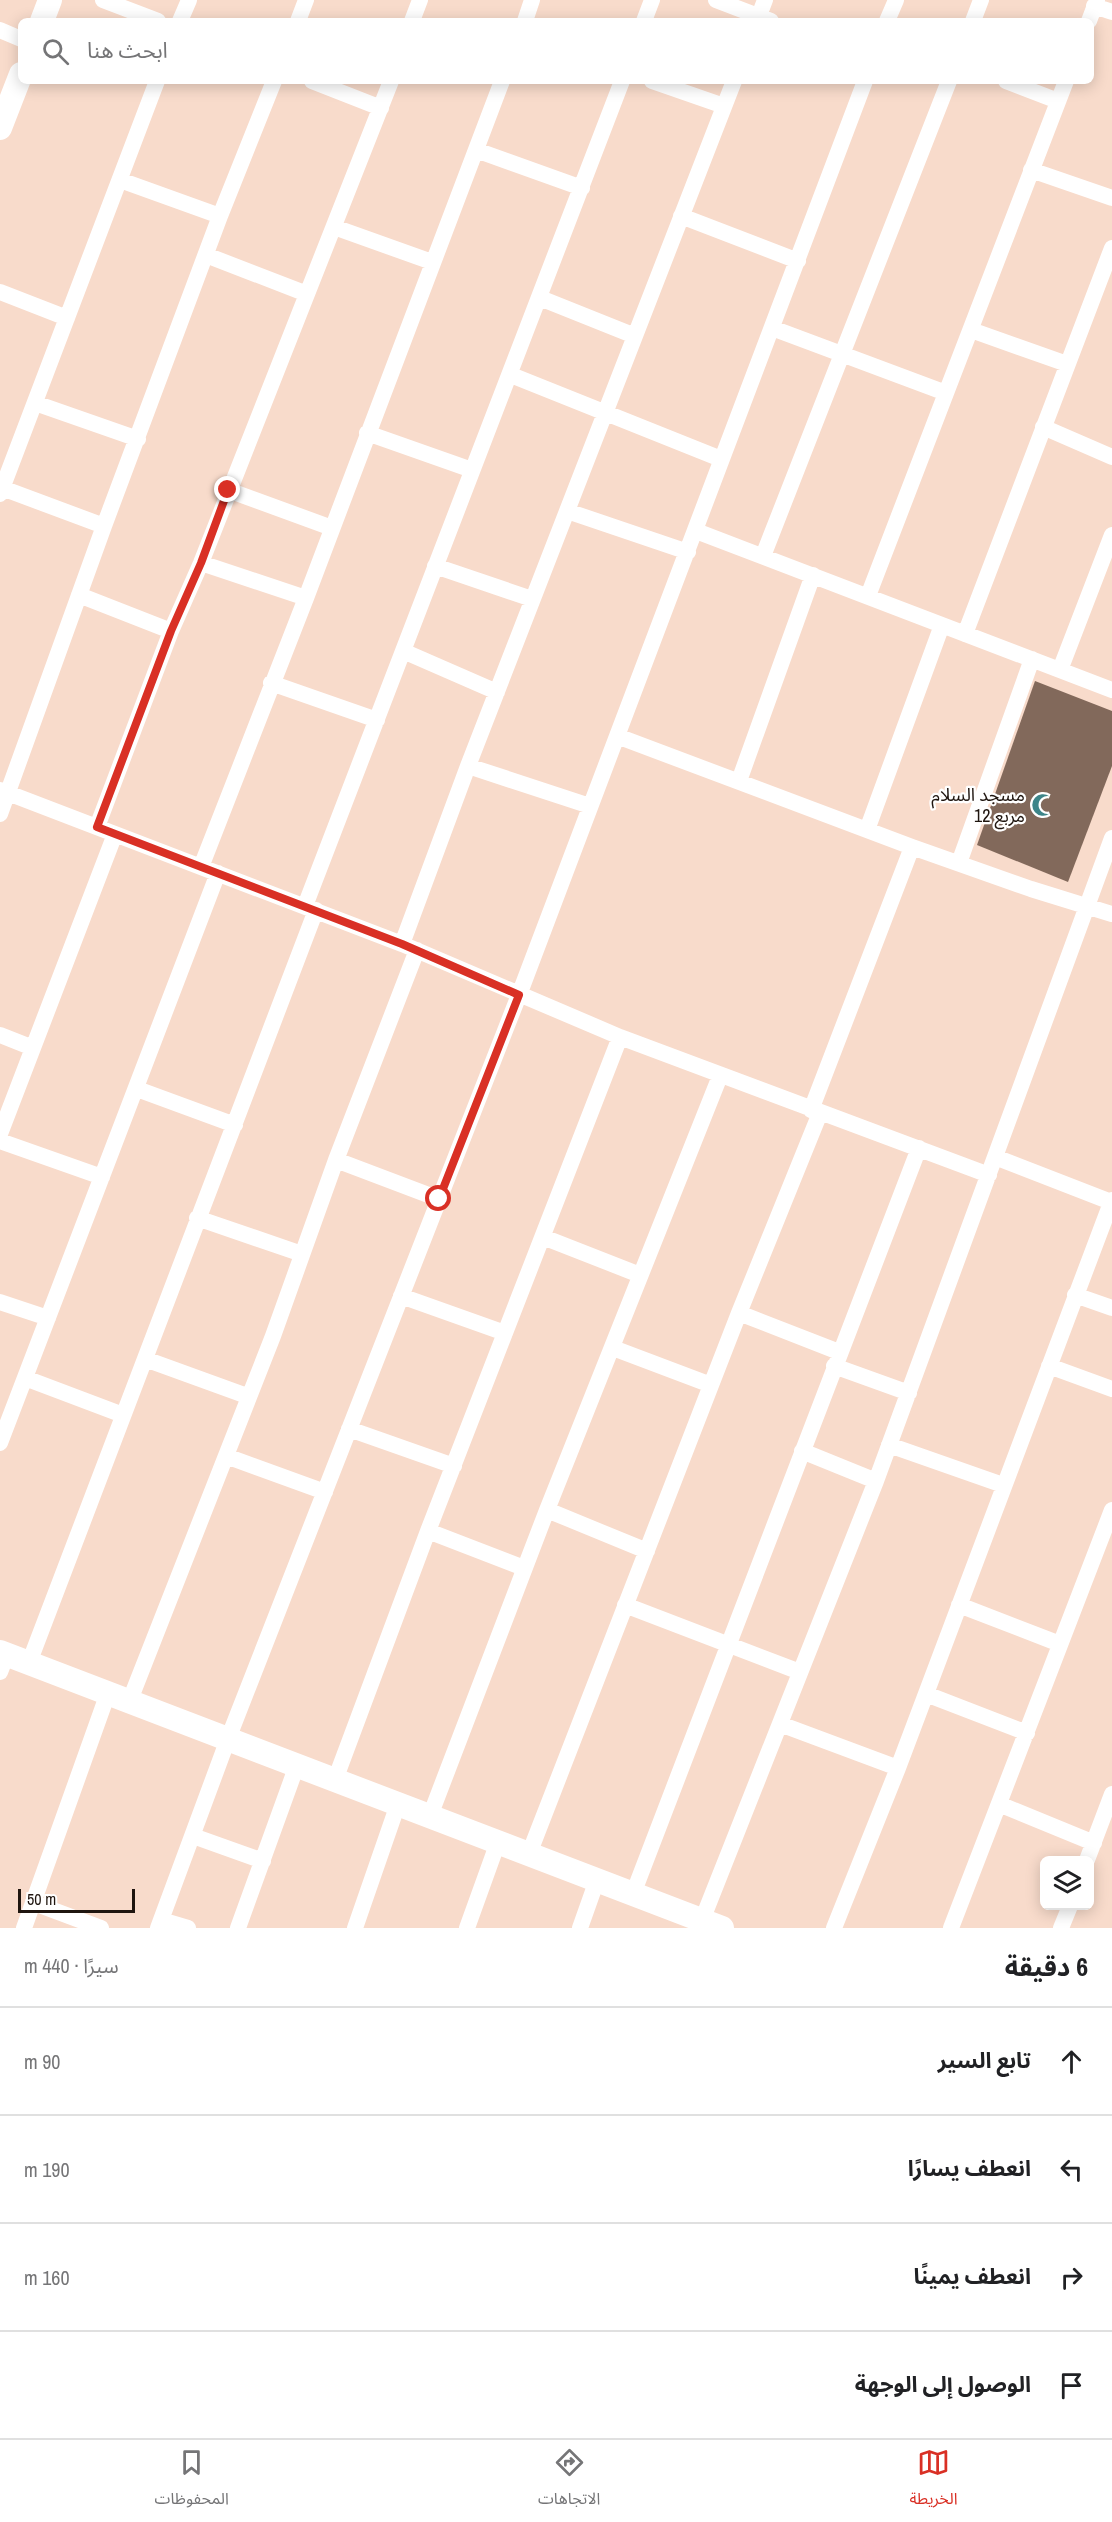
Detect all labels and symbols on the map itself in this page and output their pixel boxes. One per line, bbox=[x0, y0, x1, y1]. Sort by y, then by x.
route end bbox=[214, 476, 240, 502]
place label: مسجد السلام مربع 12 bbox=[931, 782, 1025, 830]
mosque icon: مسجد السلام مربع 12 bbox=[1030, 792, 1056, 818]
route start bbox=[425, 1185, 451, 1211]
scale bar bbox=[18, 1886, 135, 1914]

